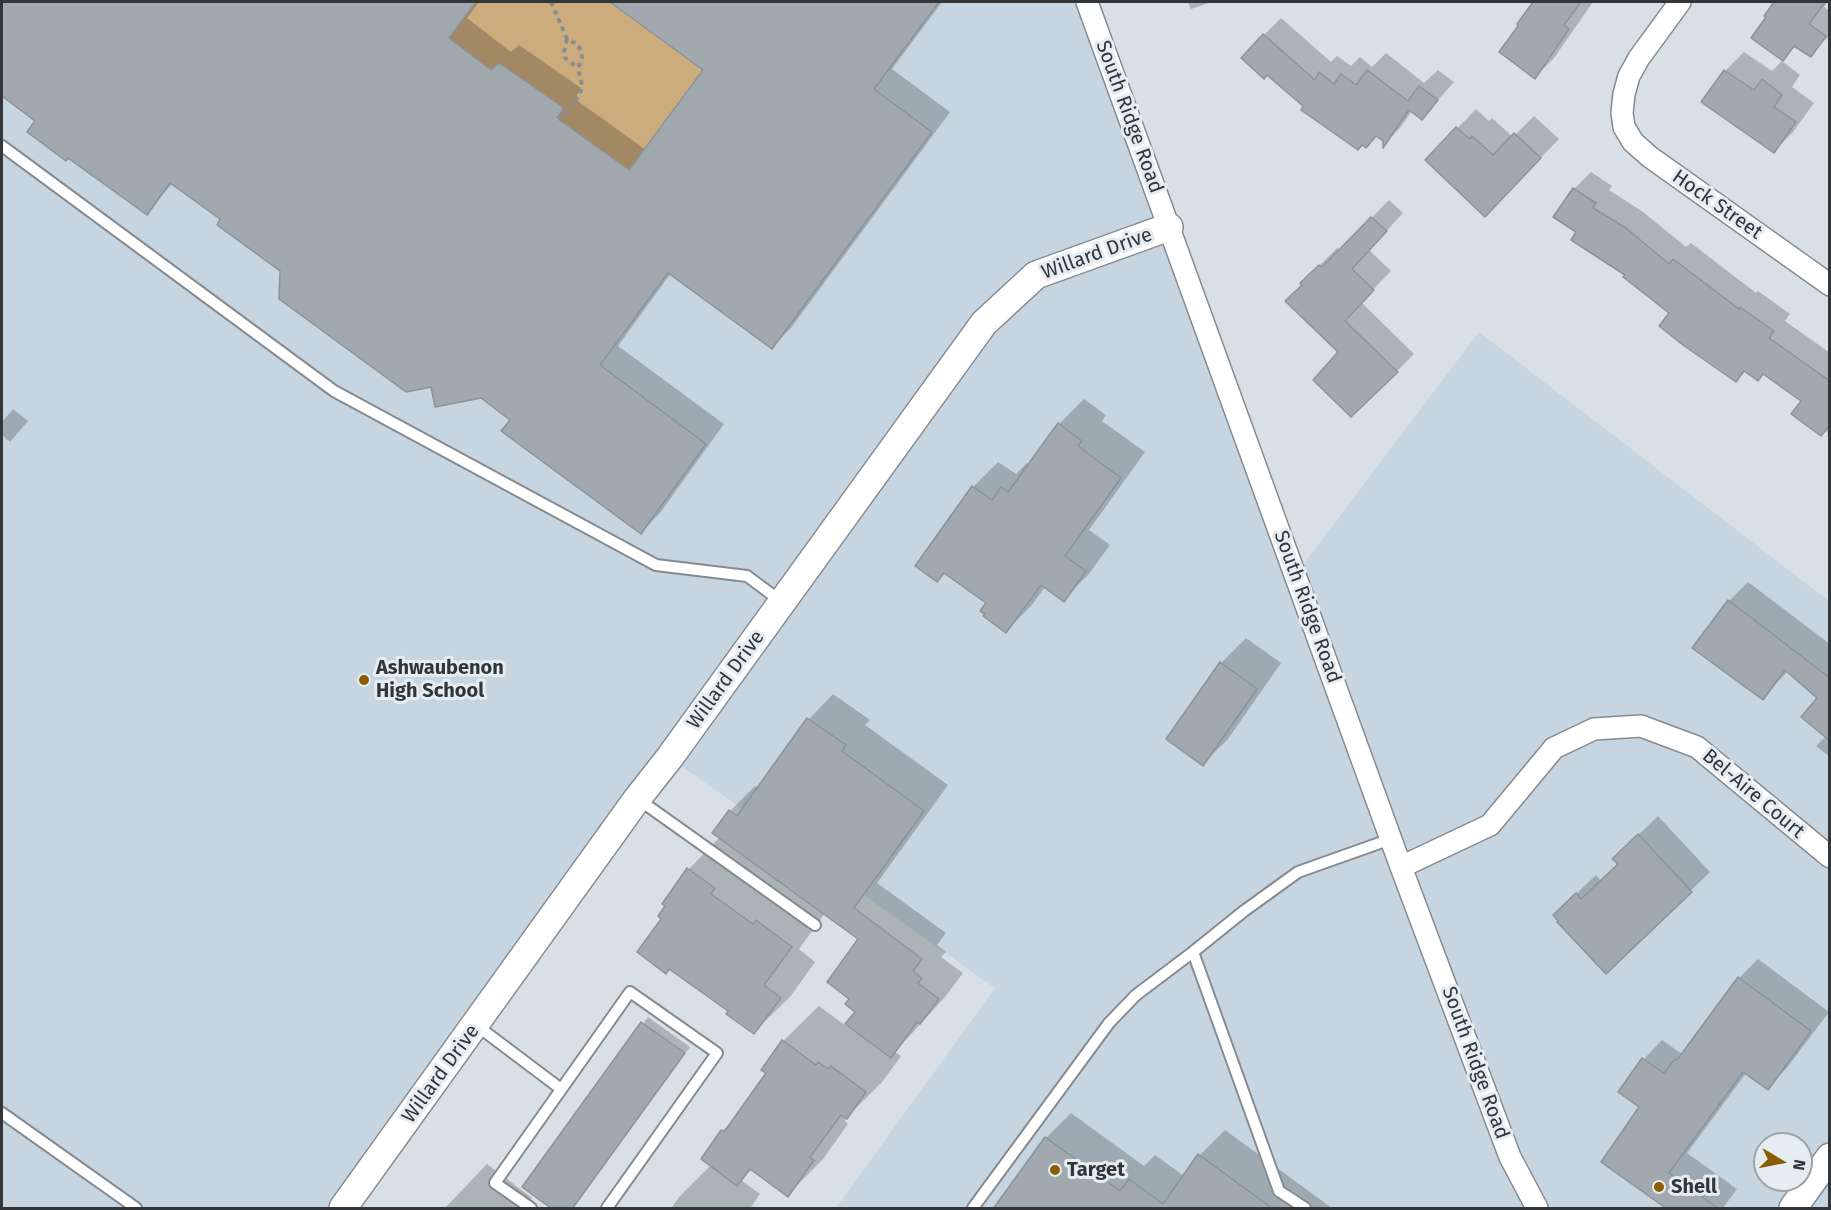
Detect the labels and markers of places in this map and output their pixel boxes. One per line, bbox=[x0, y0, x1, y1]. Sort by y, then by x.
place label: Ashwaubenon High School bbox=[376, 656, 504, 703]
marker: Ashwaubenon High School bbox=[357, 673, 371, 687]
place label: Target bbox=[1067, 1158, 1125, 1182]
marker: Target bbox=[1048, 1163, 1062, 1177]
place label: Shell bbox=[1671, 1175, 1717, 1199]
marker: Shell bbox=[1652, 1180, 1666, 1194]

